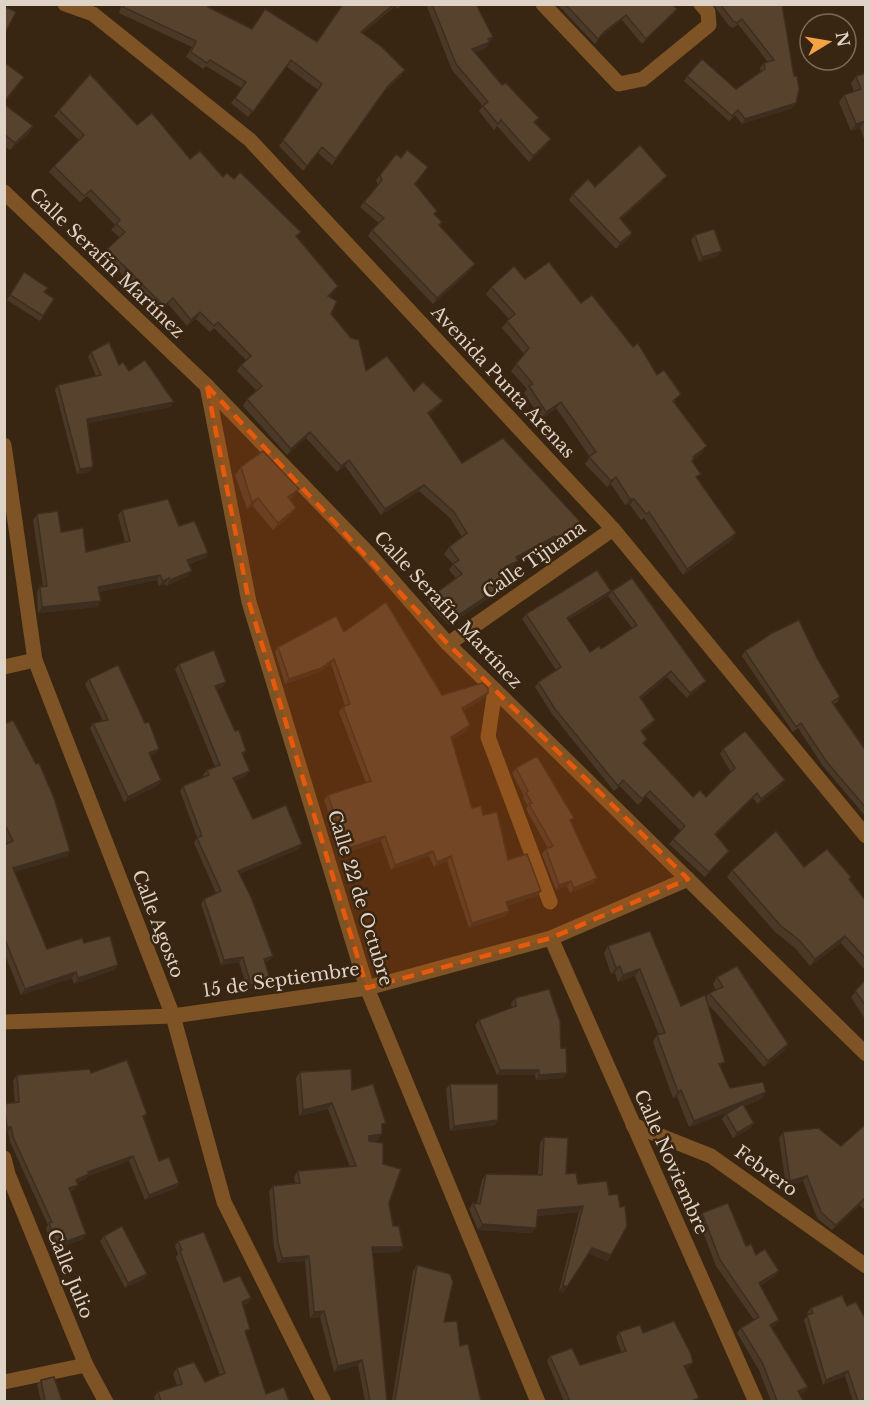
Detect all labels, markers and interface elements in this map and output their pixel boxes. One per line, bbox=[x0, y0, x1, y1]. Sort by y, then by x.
north arrow bbox=[798, 12, 858, 72]
text: N bbox=[831, 30, 854, 48]
street label: Calle Serafín Martínez bbox=[25, 183, 189, 343]
street label: Avenida Punta Arenas bbox=[426, 300, 579, 463]
street label: Calle Tijuana bbox=[478, 516, 590, 604]
street label: Calle Serafín Martínez bbox=[369, 527, 527, 693]
street label: Calle 22 de Octubre bbox=[323, 807, 397, 989]
street label: Calle Agosto bbox=[127, 867, 189, 981]
street label: 15 de Septiembre bbox=[201, 958, 361, 1002]
street label: Calle Noviembre bbox=[629, 1086, 713, 1238]
street label: Febrero bbox=[730, 1141, 802, 1201]
street label: Calle Julio bbox=[42, 1226, 98, 1322]

